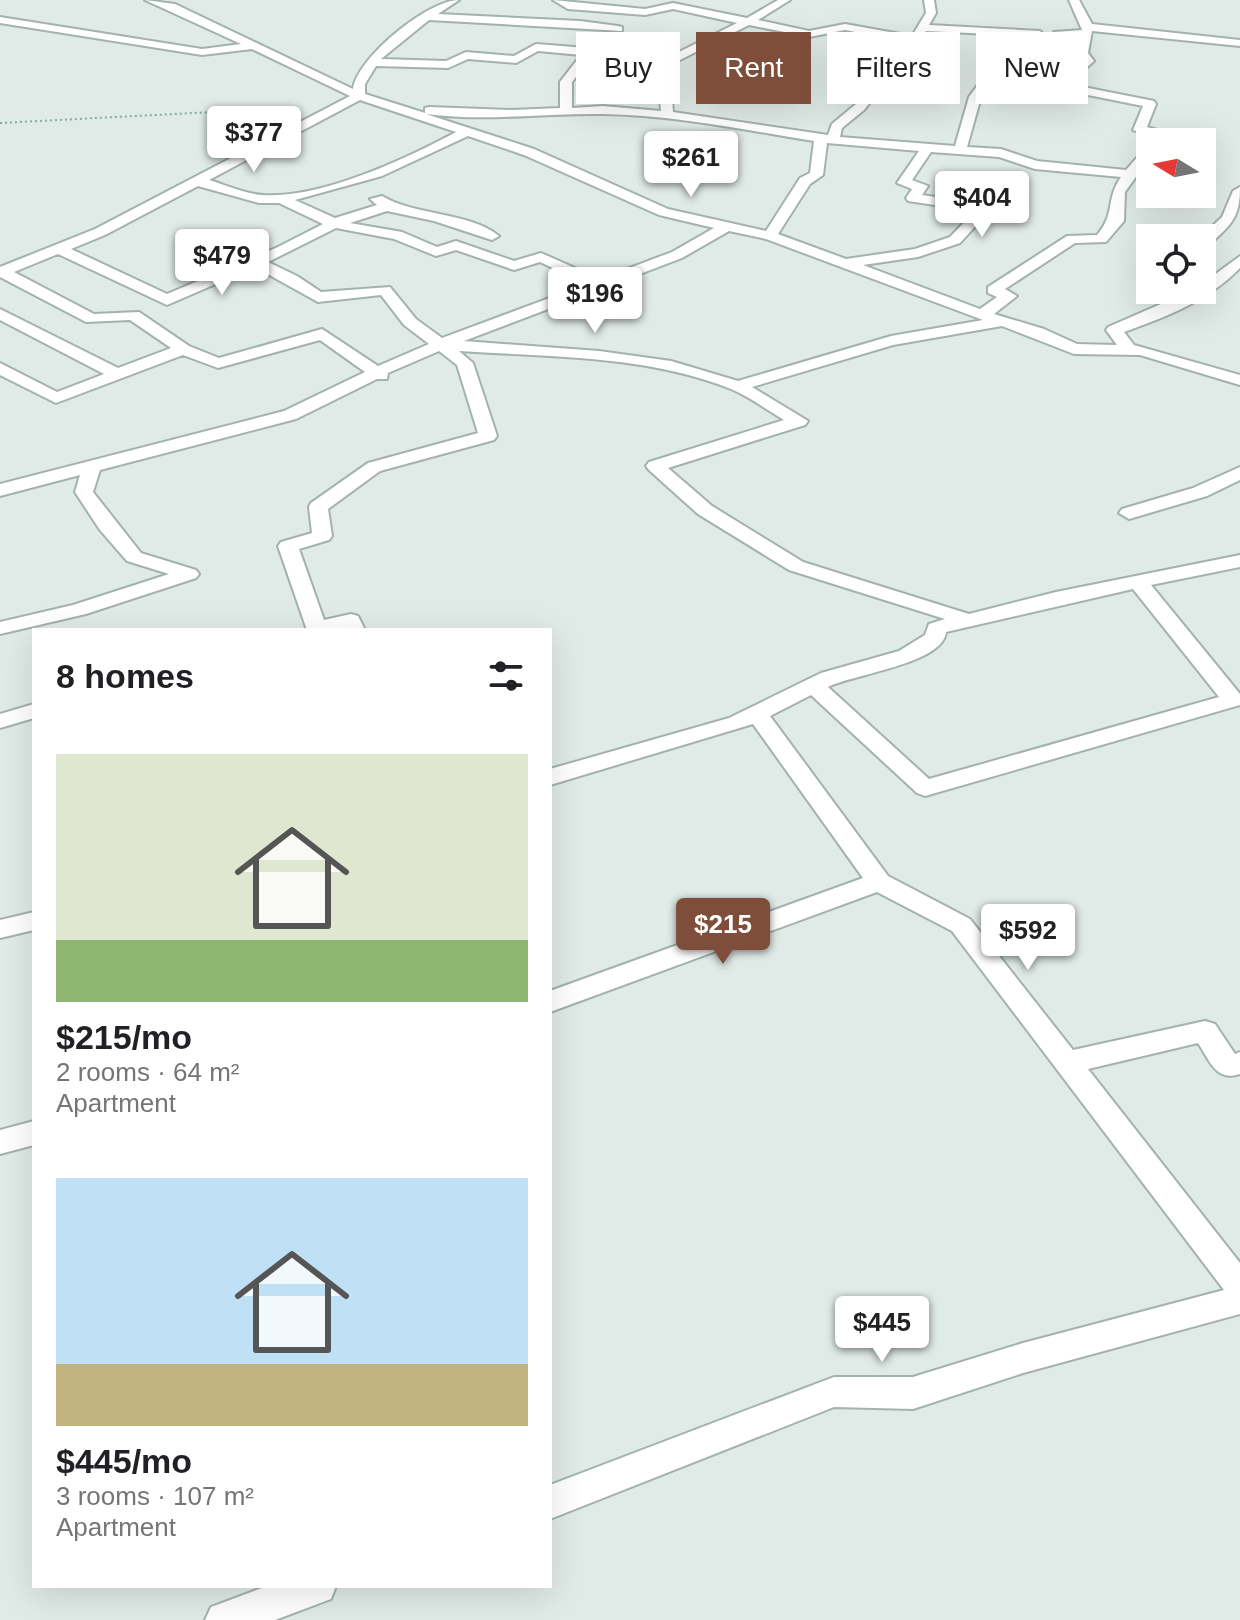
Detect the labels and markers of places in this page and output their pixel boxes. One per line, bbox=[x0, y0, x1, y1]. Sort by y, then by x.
pin: $377 bbox=[207, 106, 301, 174]
pin: $261 bbox=[644, 131, 738, 199]
pin: $404 bbox=[935, 171, 1029, 239]
pin: $479 bbox=[175, 229, 269, 297]
pin: $196 bbox=[548, 267, 642, 335]
pin: $215 bbox=[676, 898, 770, 966]
pin: $592 bbox=[981, 904, 1075, 972]
pin: $445 bbox=[835, 1296, 929, 1364]

